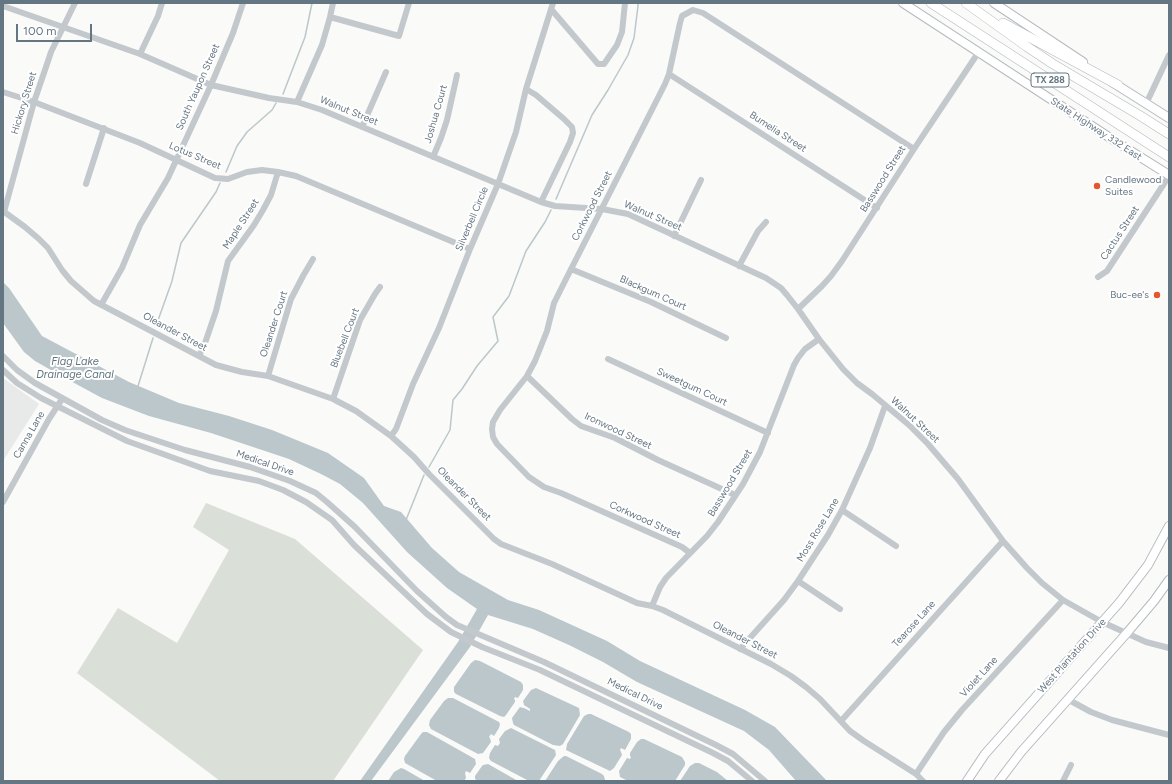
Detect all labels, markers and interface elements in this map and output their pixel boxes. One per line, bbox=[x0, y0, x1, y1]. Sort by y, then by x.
scale bar bbox=[18, 16, 94, 42]
text: 100 m bbox=[23, 24, 57, 38]
street label: South Yaupon Street bbox=[174, 42, 222, 132]
street label: Hickory Street bbox=[9, 70, 39, 136]
road number: TX 288 bbox=[1031, 73, 1069, 87]
street label: Joshua Court bbox=[422, 83, 450, 145]
street label: Walnut Street bbox=[318, 94, 380, 128]
street label: State Highway 332 East bbox=[1048, 95, 1144, 163]
street label: Bumelia Street bbox=[747, 109, 809, 155]
street label: Lotus Street bbox=[167, 140, 223, 172]
street label: Basswood Street bbox=[858, 144, 908, 214]
street label: Corkwood Street bbox=[569, 169, 615, 243]
place label: Candlewood Suites bbox=[1105, 174, 1161, 198]
marker: Candlewood Suites bbox=[1092, 181, 1102, 191]
street label: Silverbell Circle bbox=[453, 185, 491, 253]
street label: Maple Street bbox=[220, 197, 262, 251]
street label: Walnut Street bbox=[622, 198, 684, 234]
street label: Cactus Street bbox=[1098, 204, 1142, 262]
street label: Blackgum Court bbox=[618, 273, 688, 313]
street label: Oleander Court bbox=[258, 289, 290, 359]
place label: Buc-ee's bbox=[1110, 289, 1149, 301]
marker: Buc-ee's bbox=[1152, 290, 1162, 300]
street label: Bluebell Court bbox=[328, 306, 362, 370]
street label: Oleander Street bbox=[141, 310, 209, 354]
water label: Flag Lake Drainage Canal bbox=[36, 355, 114, 381]
street label: Sweetgum Court bbox=[655, 365, 729, 409]
street label: Walnut Street bbox=[888, 395, 942, 445]
street label: Canna Lane bbox=[11, 409, 47, 461]
street label: Ironwood Street bbox=[582, 410, 654, 452]
street label: Medical Drive bbox=[234, 447, 296, 479]
street label: Basswood Street bbox=[705, 447, 755, 519]
street label: Oleander Street bbox=[435, 465, 493, 523]
street label: Moss Rose Lane bbox=[794, 496, 842, 564]
street label: Corkwood Street bbox=[607, 499, 683, 541]
street label: Tearose Lane bbox=[890, 598, 938, 650]
street label: West Plantation Drive bbox=[1035, 616, 1109, 696]
street label: Oleander Street bbox=[711, 618, 779, 662]
street label: Violet Lane bbox=[958, 654, 1000, 700]
street label: Medical Drive bbox=[605, 675, 665, 713]

